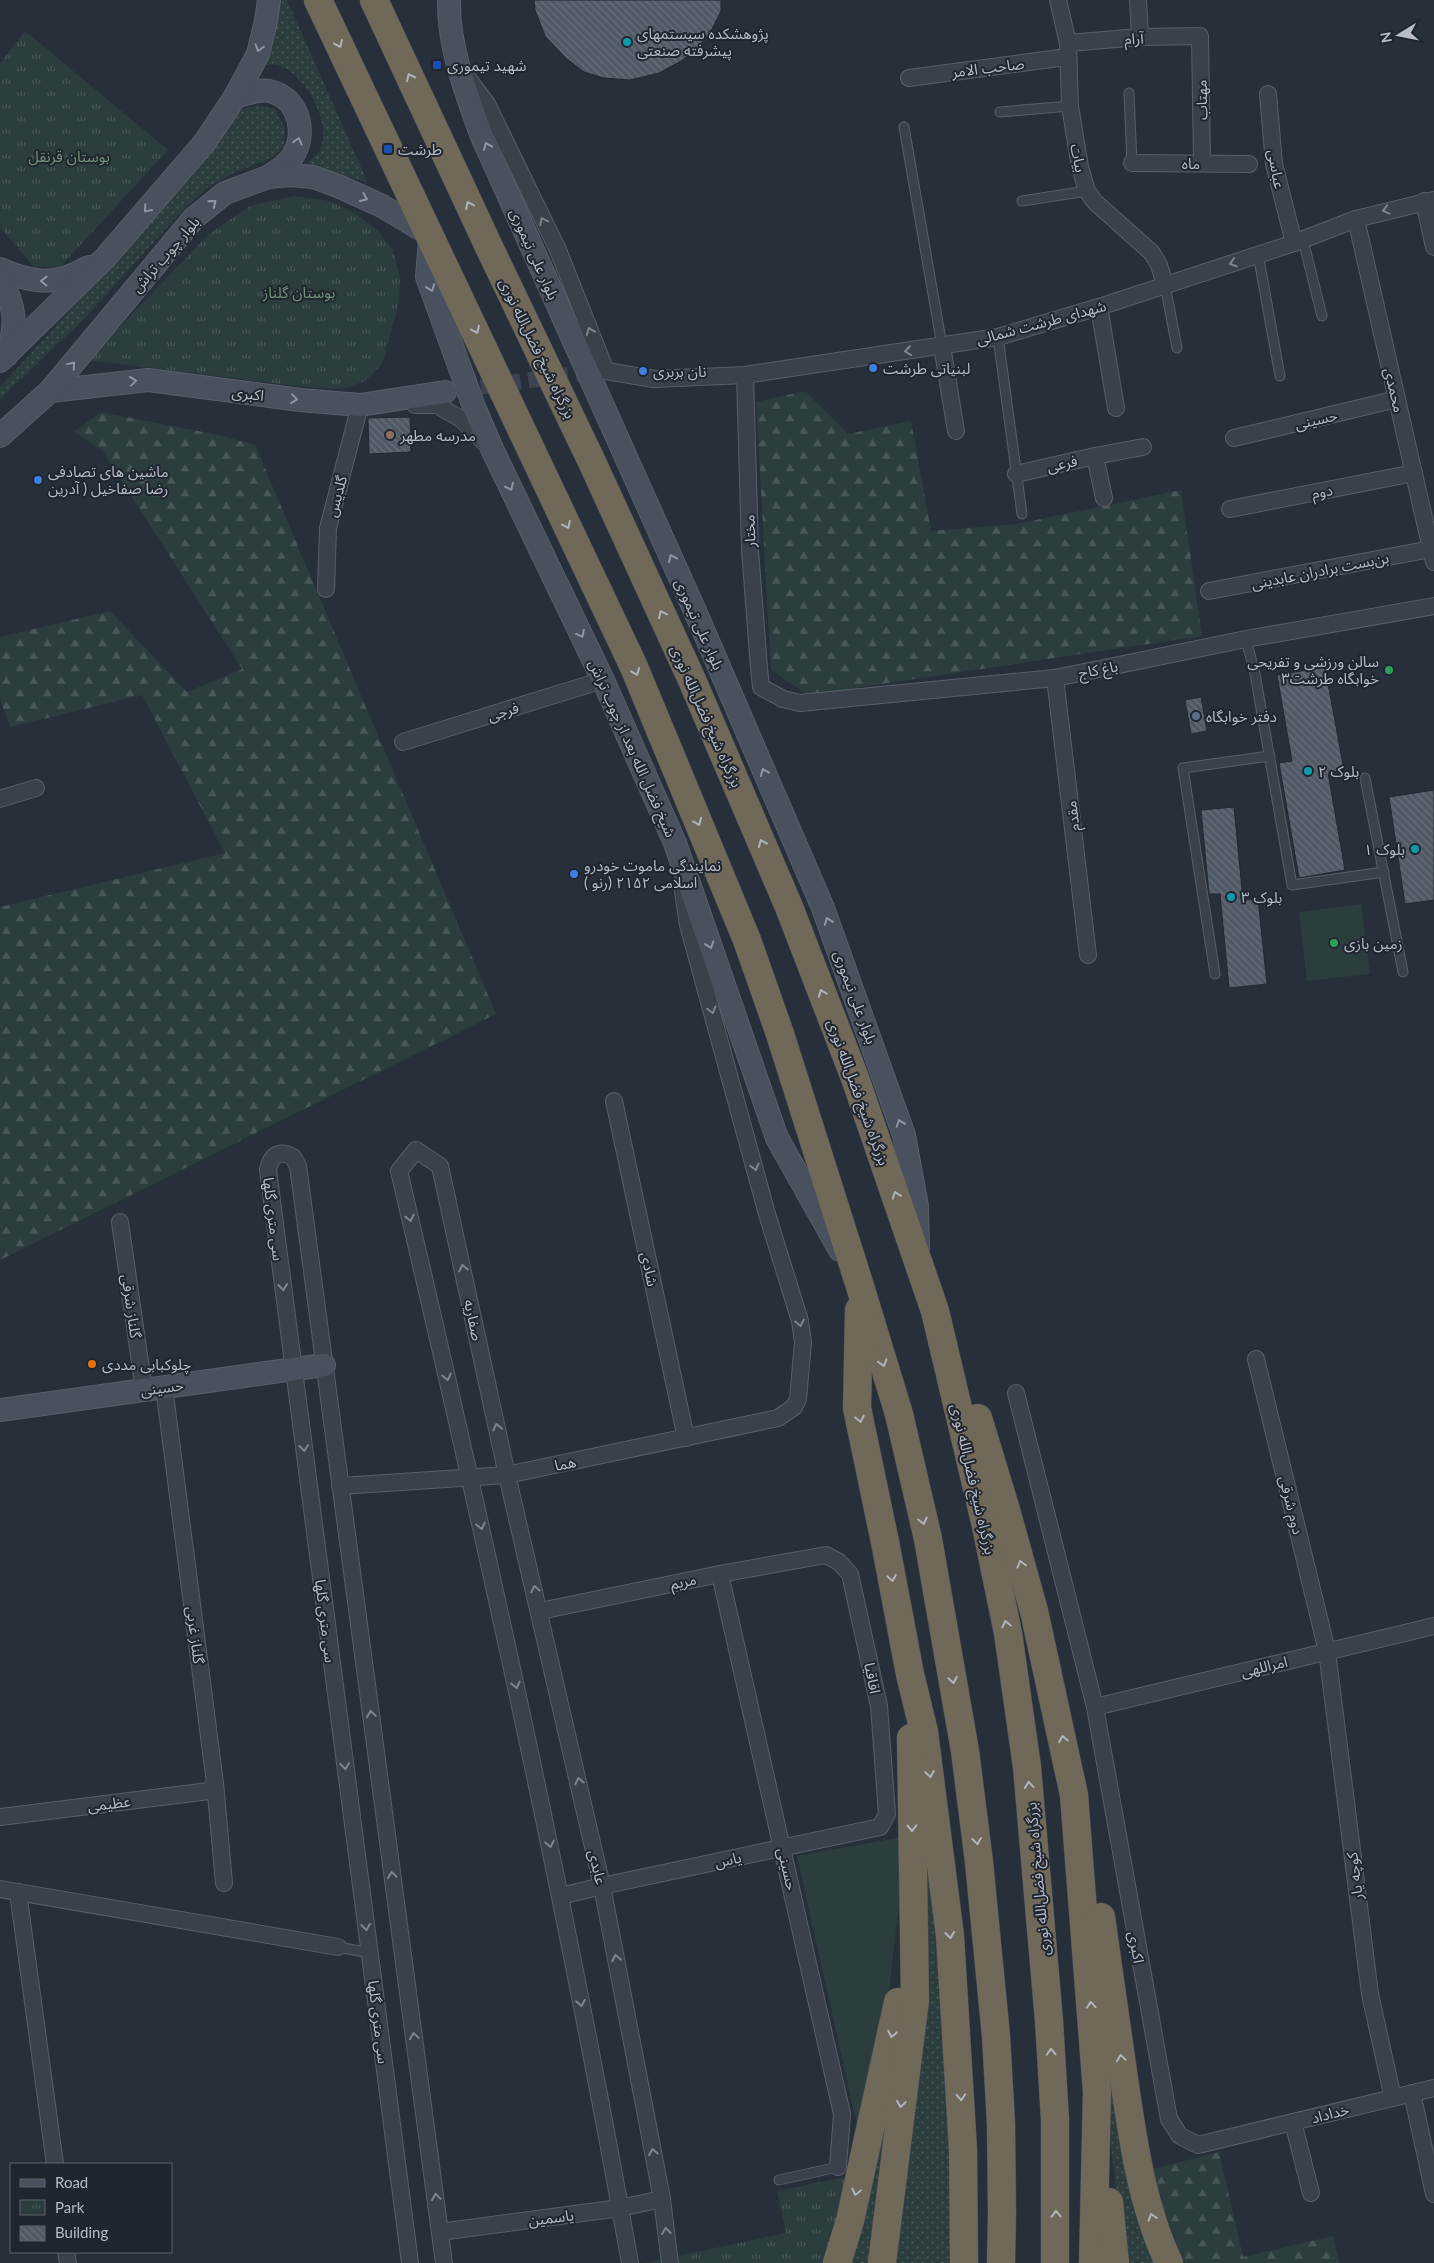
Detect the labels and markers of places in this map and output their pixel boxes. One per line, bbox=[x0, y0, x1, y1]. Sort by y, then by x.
place label: پژوهشکده سیستمهای پیشرفته صنعتی bbox=[637, 24, 769, 61]
marker: پژوهشکده سیستمهای پیشرفته صنعتی bbox=[621, 36, 633, 48]
place label: شهید تیموری bbox=[447, 56, 527, 75]
marker: شهید تیموری bbox=[431, 59, 443, 71]
place label: طرشت bbox=[398, 140, 442, 159]
marker: طرشت bbox=[382, 143, 394, 155]
place label: لبنیاتی طرشت bbox=[883, 359, 970, 378]
place label: نان بربری bbox=[653, 362, 706, 381]
marker: لبنیاتی طرشت bbox=[867, 362, 879, 374]
marker: نان بربری bbox=[637, 365, 649, 377]
place label: مدرسه مطهر bbox=[399, 426, 476, 445]
marker: مدرسه مطهر bbox=[384, 429, 396, 441]
place label: ماشین های تصادفی رضا صفاخیل ( آدرین bbox=[48, 462, 169, 498]
marker: ماشین های تصادفی رضا صفاخیل ( آدرین bbox=[32, 474, 44, 486]
place label: سالن ورزشی و تفریحی خوابگاه طرشت۳ bbox=[1247, 652, 1379, 688]
marker: سالن ورزشی و تفریحی خوابگاه طرشت۳ bbox=[1383, 664, 1395, 676]
place label: دفتر خوابگاه bbox=[1206, 707, 1277, 726]
marker: دفتر خوابگاه bbox=[1190, 710, 1202, 722]
place label: بلوک ۲ bbox=[1318, 762, 1359, 781]
marker: بلوک ۲ bbox=[1302, 765, 1314, 777]
place label: بلوک ۱ bbox=[1364, 840, 1405, 859]
marker: بلوک ۱ bbox=[1409, 843, 1421, 855]
place label: نمایندگی ماموت خودرو ( رنو) اسلامی ۲۱۵۲ bbox=[584, 856, 721, 892]
marker: نمایندگی ماموت خودرو ( رنو) اسلامی ۲۱۵۲ bbox=[568, 868, 580, 880]
place label: بلوک ۳ bbox=[1241, 888, 1282, 907]
marker: بلوک ۳ bbox=[1225, 891, 1237, 903]
place label: زمین بازی bbox=[1344, 934, 1402, 953]
marker: زمین بازی bbox=[1328, 937, 1340, 949]
place label: چلوکبابی مددی bbox=[102, 1355, 192, 1375]
marker: چلوکبابی مددی bbox=[86, 1358, 98, 1370]

